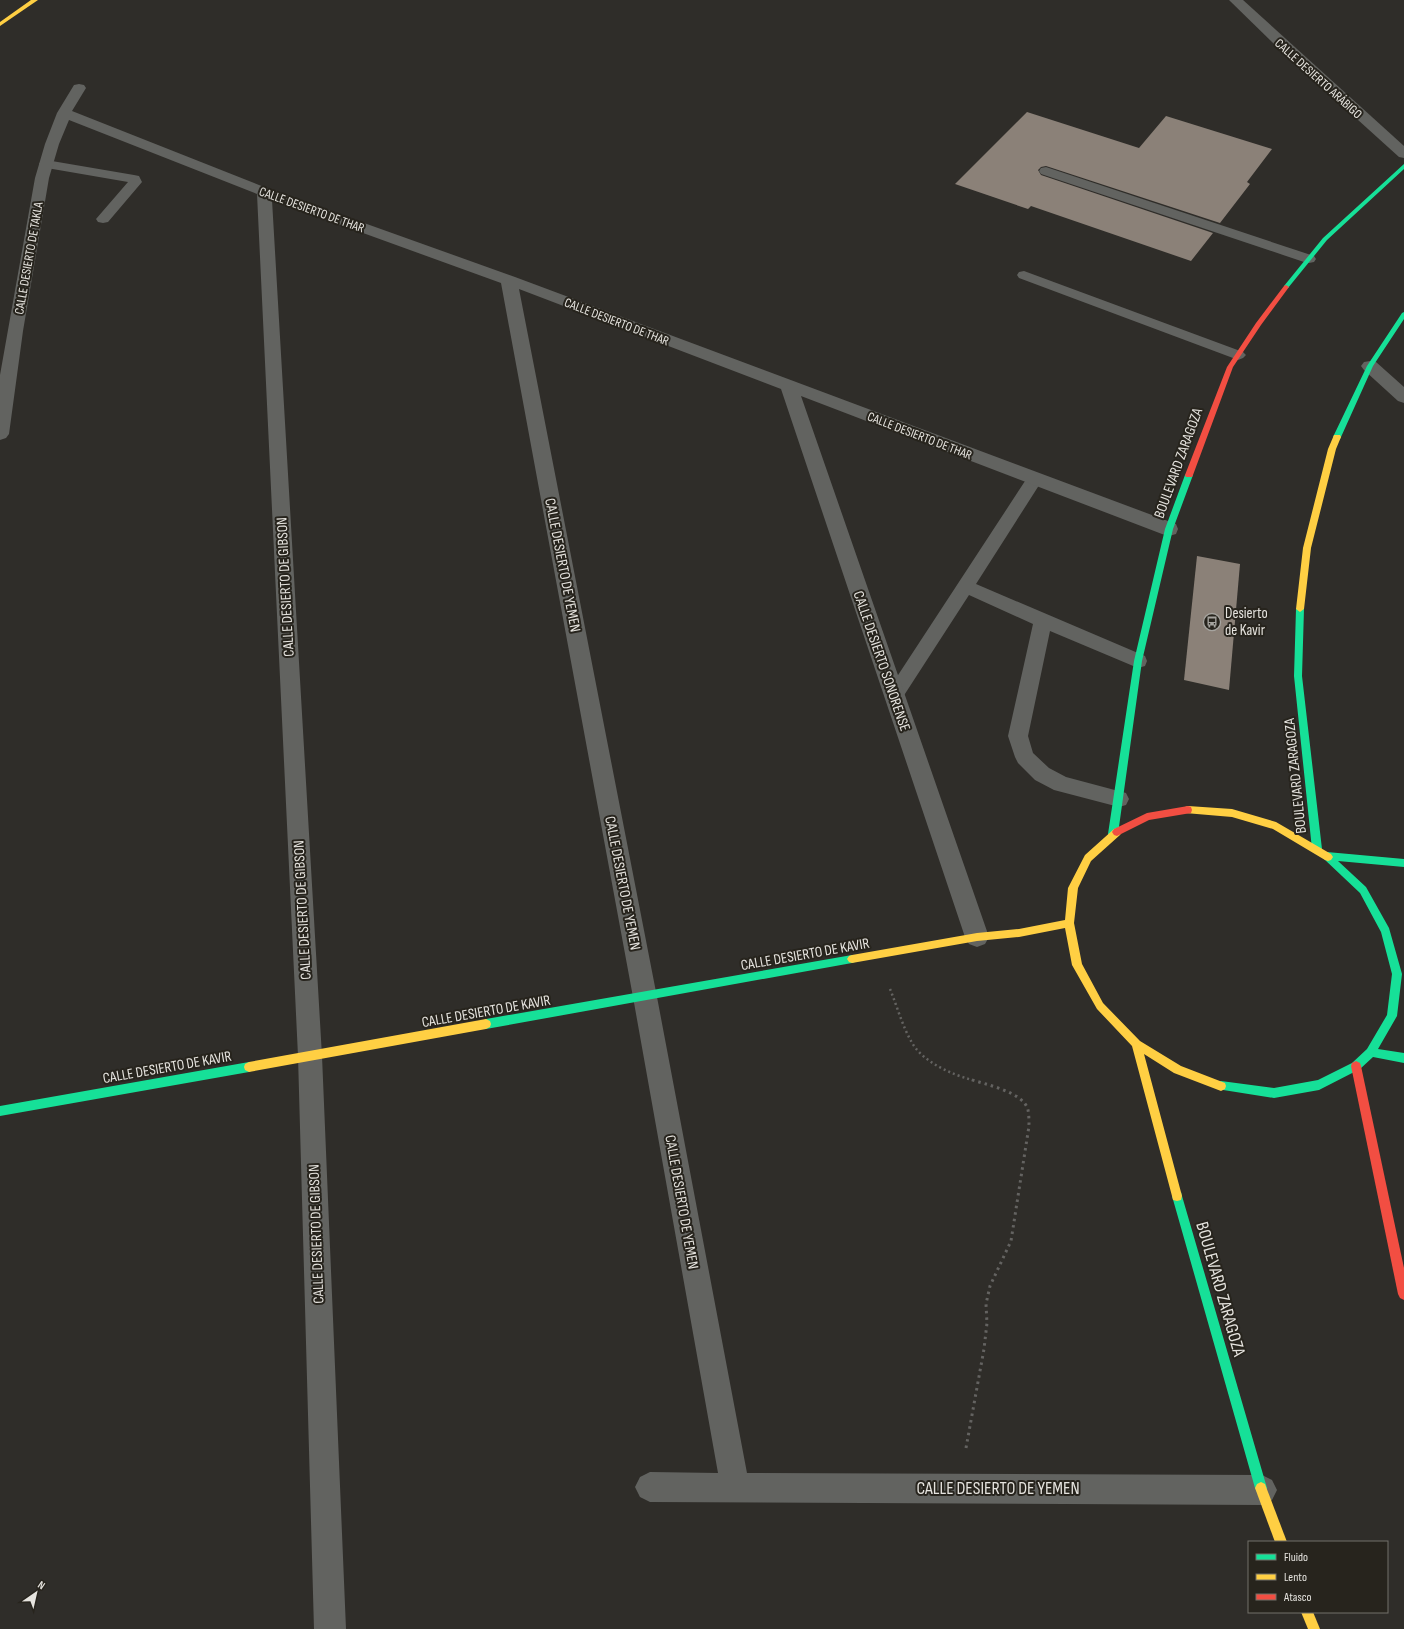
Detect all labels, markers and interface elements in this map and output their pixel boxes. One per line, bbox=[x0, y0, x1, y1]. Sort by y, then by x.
street label: CALLE DESIERTO ARÁBIGO bbox=[1271, 35, 1365, 122]
street label: CALLE DESIERTO DE THAR bbox=[257, 183, 366, 236]
street label: CALLE DESIERTO DE TAKLA bbox=[11, 200, 47, 316]
street label: CALLE DESIERTO DE THAR bbox=[562, 295, 671, 349]
street label: BOULEVARD ZARAGOZA bbox=[1150, 405, 1207, 521]
street label: CALLE DESIERTO DE THAR bbox=[865, 409, 974, 463]
street label: CALLE DESIERTO DE YEMEN bbox=[540, 497, 585, 634]
street label: CALLE DESIERTO DE GIBSON bbox=[272, 517, 299, 657]
street label: CALLE DESIERTO SONORENSE bbox=[849, 589, 914, 734]
place label: Desierto de Kavir bbox=[1225, 604, 1268, 640]
bus stop icon: Desierto de Kavir bbox=[1202, 612, 1222, 632]
street label: BOULEVARD ZARAGOZA bbox=[1280, 717, 1311, 835]
street label: CALLE DESIERTO DE YEMEN bbox=[600, 815, 645, 952]
street label: CALLE DESIERTO DE GIBSON bbox=[289, 840, 316, 980]
street label: CALLE DESIERTO DE KAVIR bbox=[739, 934, 871, 975]
street label: CALLE DESIERTO DE KAVIR bbox=[420, 991, 552, 1032]
street label: CALLE DESIERTO DE KAVIR bbox=[101, 1047, 233, 1088]
street label: CALLE DESIERTO DE YEMEN bbox=[660, 1133, 703, 1271]
street label: CALLE DESIERTO DE GIBSON bbox=[305, 1164, 328, 1304]
street label: BOULEVARD ZARAGOZA bbox=[1191, 1219, 1250, 1359]
street label: CALLE DESIERTO DE YEMEN bbox=[916, 1478, 1080, 1499]
legend bbox=[1248, 1541, 1388, 1613]
text: Fluido bbox=[1284, 1550, 1308, 1565]
text: Lento bbox=[1284, 1570, 1307, 1585]
north arrow bbox=[16, 1573, 56, 1613]
text: N bbox=[35, 1578, 47, 1592]
text: Atasco bbox=[1283, 1590, 1311, 1605]

